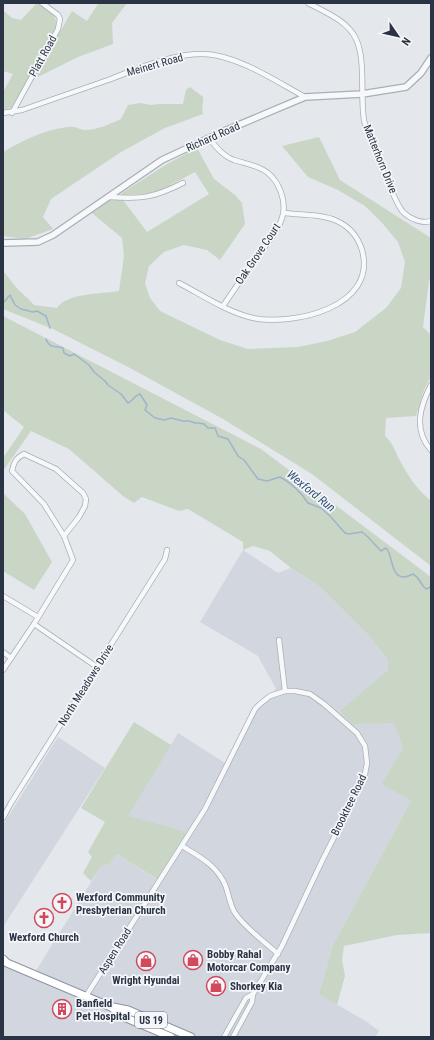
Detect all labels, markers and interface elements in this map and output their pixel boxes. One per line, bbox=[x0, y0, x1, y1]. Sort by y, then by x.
north arrow bbox=[378, 16, 418, 56]
street label: Platt Road bbox=[26, 33, 60, 79]
text: N bbox=[398, 35, 413, 48]
street label: Meinert Road bbox=[125, 51, 185, 79]
street label: Richard Road bbox=[184, 119, 242, 155]
street label: Matterhorn Drive bbox=[360, 123, 400, 195]
street label: Oak Grove Court bbox=[233, 221, 283, 287]
water label: Wexford Run bbox=[284, 467, 338, 515]
street label: North Meadows Drive bbox=[56, 642, 116, 728]
street label: Brooktree Road bbox=[329, 772, 369, 838]
place label: Wexford Community Presbyterian Church bbox=[76, 891, 166, 917]
church icon: Wexford Community Presbyterian Church bbox=[51, 892, 73, 914]
church icon: Wexford Church bbox=[33, 907, 55, 929]
street label: Aspen Road bbox=[96, 926, 134, 976]
place label: Wexford Church bbox=[9, 931, 79, 944]
place label: Bobby Rahal Motorcar Company bbox=[207, 948, 290, 974]
shop icon: Bobby Rahal Motorcar Company bbox=[182, 949, 204, 971]
shop icon: Wright Hyundai bbox=[135, 950, 157, 972]
place label: Wright Hyundai bbox=[112, 974, 180, 987]
shop icon: Shorkey Kia bbox=[205, 975, 227, 997]
place label: Shorkey Kia bbox=[230, 980, 282, 993]
place label: Banfield Pet Hospital bbox=[76, 997, 130, 1023]
building icon: Banfield Pet Hospital bbox=[51, 998, 73, 1020]
road number: US 19 bbox=[135, 1012, 167, 1028]

